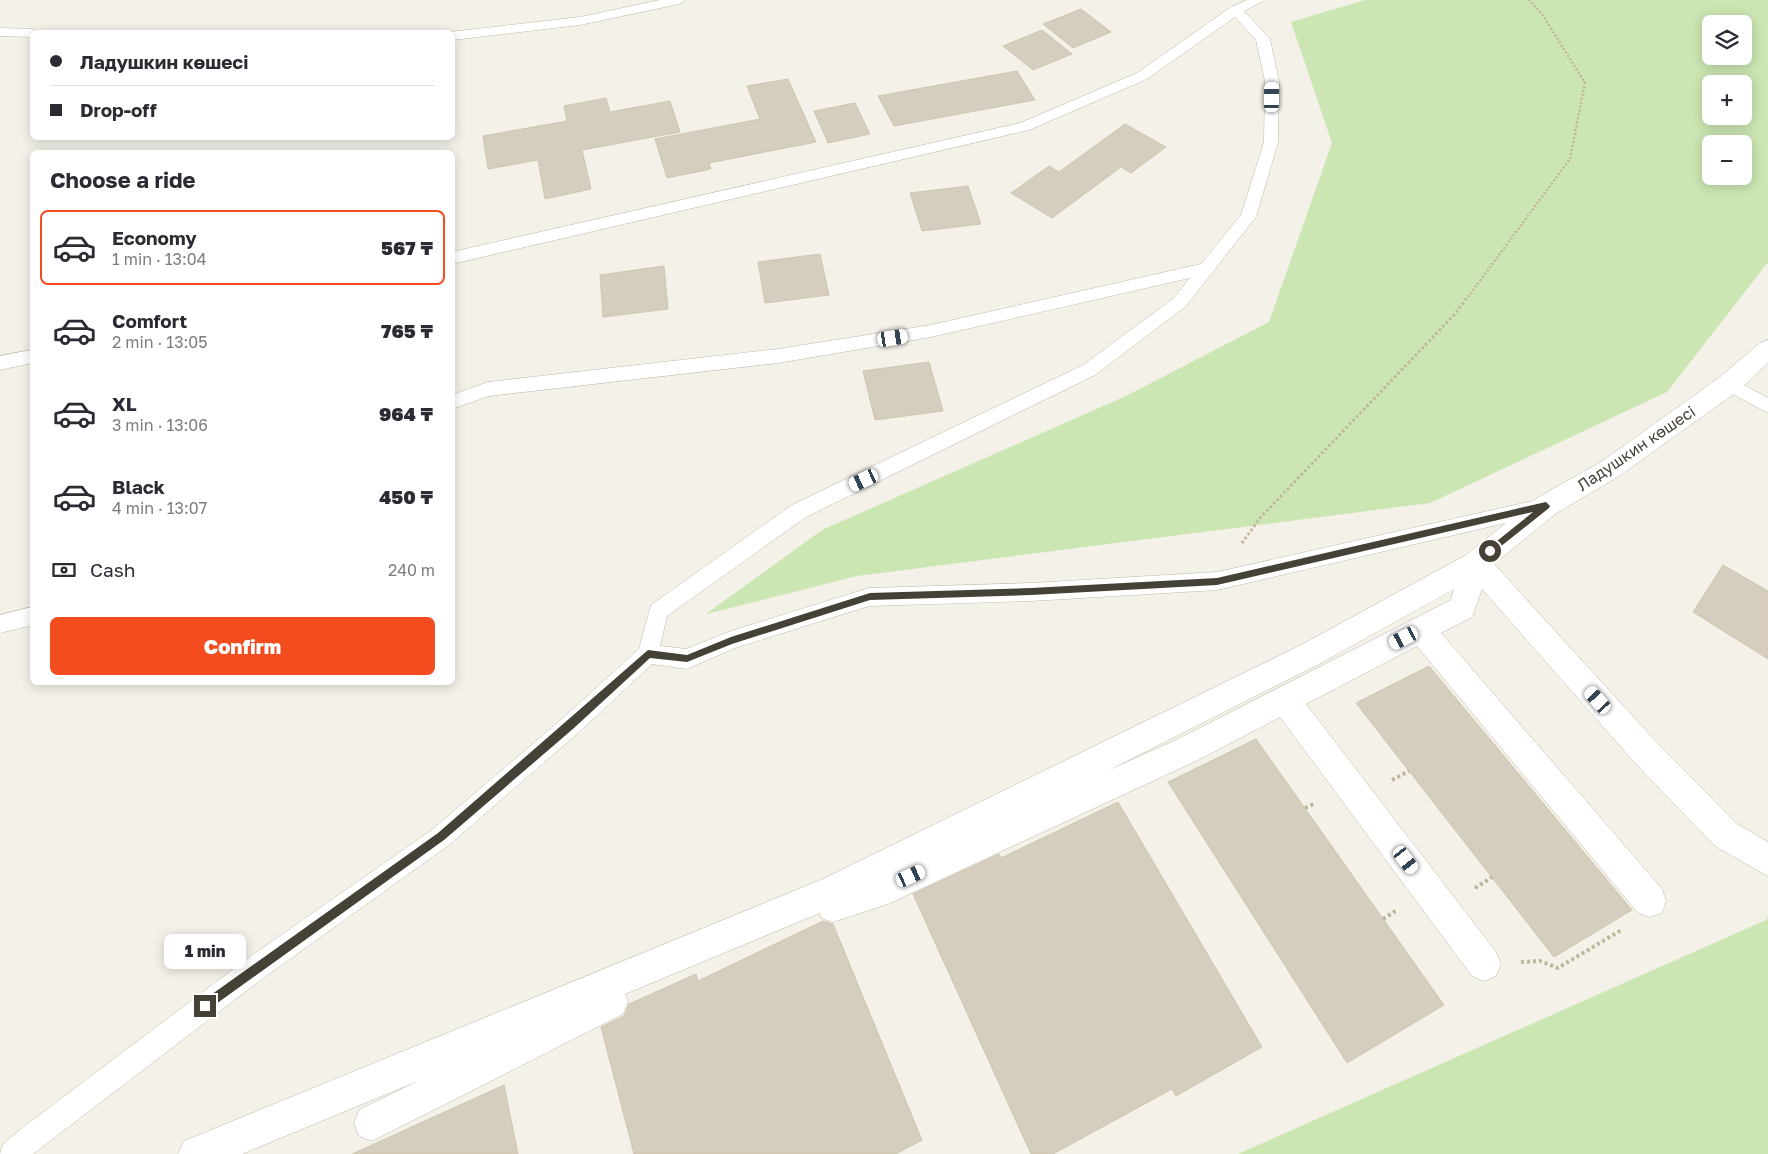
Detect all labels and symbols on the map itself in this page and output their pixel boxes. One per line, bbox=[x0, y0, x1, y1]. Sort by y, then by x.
car bbox=[1264, 82, 1279, 112]
car bbox=[877, 328, 908, 348]
street label: Ладушкин көшесі bbox=[1573, 401, 1699, 495]
car bbox=[847, 467, 880, 493]
route start bbox=[1479, 540, 1501, 562]
car bbox=[1387, 625, 1420, 651]
car bbox=[1582, 684, 1613, 716]
car bbox=[1390, 844, 1421, 876]
car bbox=[894, 863, 927, 889]
callout: 1 min bbox=[164, 934, 246, 968]
route end bbox=[194, 995, 216, 1017]

